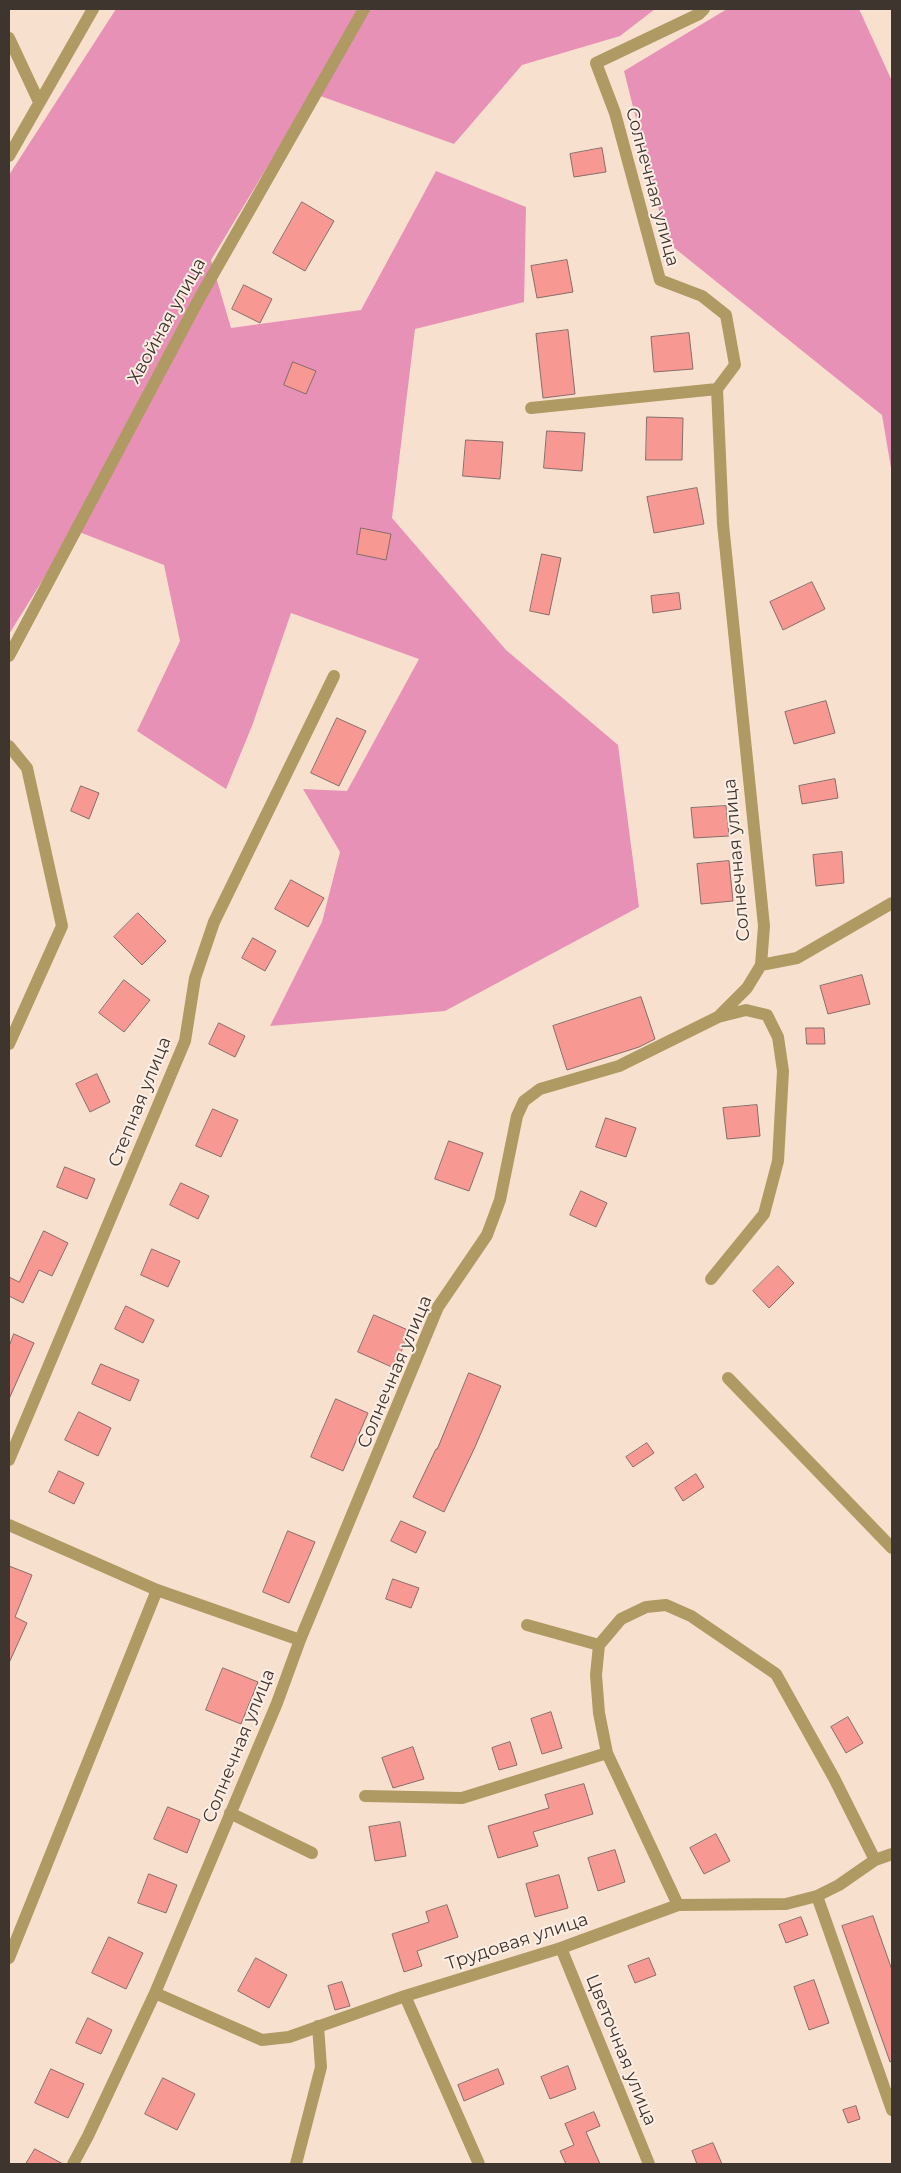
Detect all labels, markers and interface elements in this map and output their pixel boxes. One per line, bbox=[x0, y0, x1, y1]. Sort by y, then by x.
street label: Солнечная улица bbox=[620, 105, 684, 269]
street label: Хвойная улица bbox=[123, 254, 211, 388]
street label: Солнечная улица bbox=[719, 777, 755, 943]
street label: Степная улица bbox=[104, 1034, 176, 1170]
street label: Солнечная улица bbox=[353, 1292, 437, 1452]
street label: Солнечная улица bbox=[198, 1666, 280, 1826]
street label: Трудовая улица bbox=[443, 1909, 591, 1975]
street label: Цветочная улица bbox=[581, 1971, 661, 2129]

